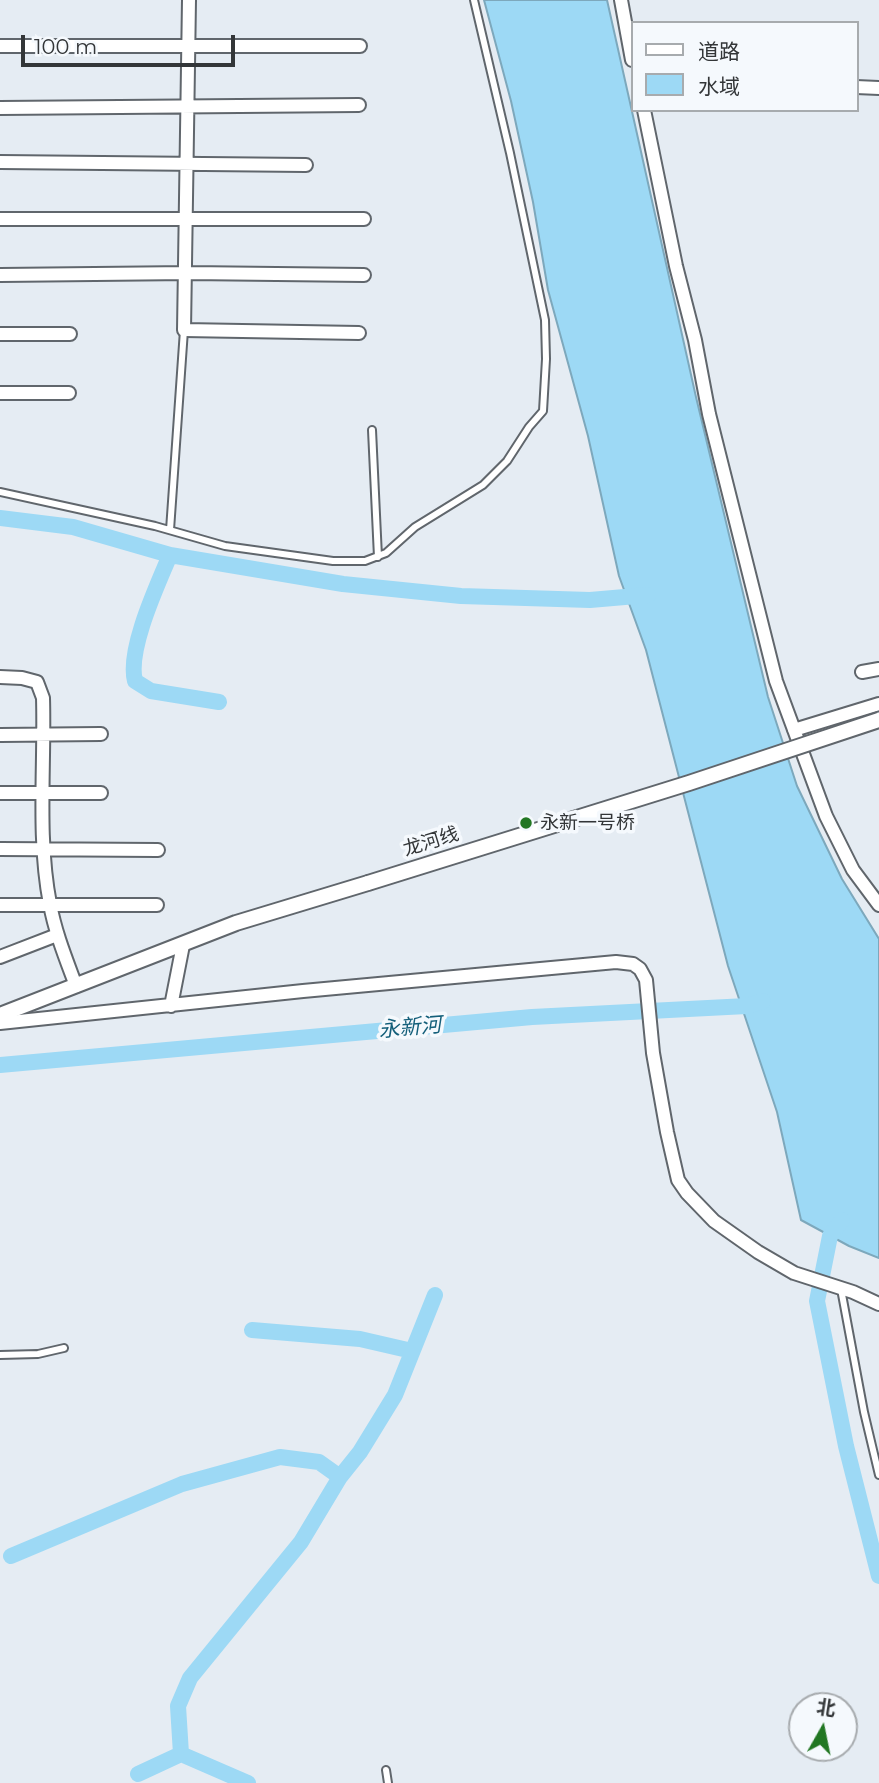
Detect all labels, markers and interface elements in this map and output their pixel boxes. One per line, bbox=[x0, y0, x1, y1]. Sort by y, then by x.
scale bar bbox=[24, 21, 238, 65]
legend bbox=[630, 21, 858, 112]
text: 100 m bbox=[34, 34, 97, 59]
text: 道路 bbox=[698, 39, 740, 64]
text: 水域 bbox=[698, 74, 740, 99]
place label: 永新一号桥 bbox=[540, 812, 635, 834]
marker: 永新一号桥 bbox=[518, 815, 534, 831]
street label: 龙河线 bbox=[400, 823, 462, 861]
water label: 永新河 bbox=[378, 1013, 442, 1043]
north arrow bbox=[788, 1692, 858, 1762]
text: 北 bbox=[815, 1695, 837, 1721]

